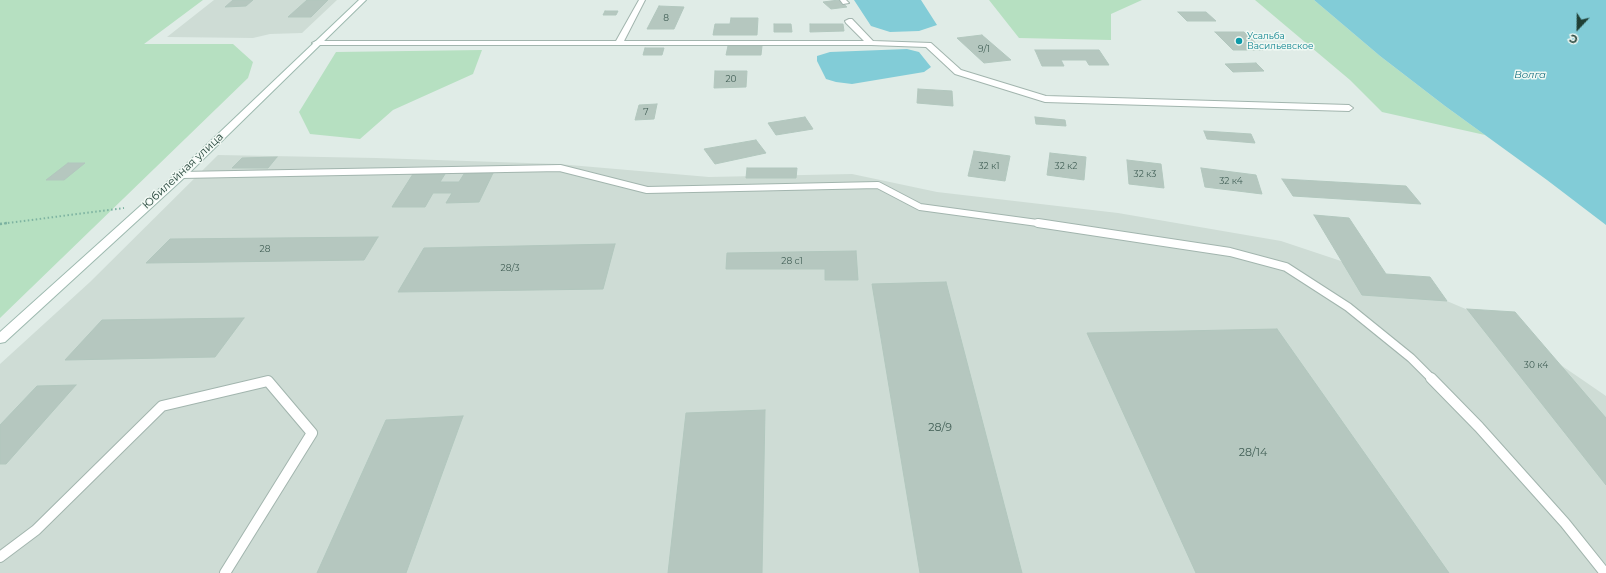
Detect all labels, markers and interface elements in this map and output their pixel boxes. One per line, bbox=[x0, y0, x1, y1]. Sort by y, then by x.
north arrow bbox=[1558, 8, 1598, 48]
house number: 8 bbox=[663, 13, 669, 23]
place label: Усальба Васильевское bbox=[1247, 31, 1313, 52]
text: С bbox=[1567, 31, 1580, 47]
marker: Усальба Васильевское bbox=[1234, 36, 1244, 46]
house number: 9/1 bbox=[978, 44, 990, 54]
water label: Волга bbox=[1514, 69, 1546, 81]
house number: 20 bbox=[725, 74, 737, 84]
house number: 7 bbox=[643, 107, 649, 117]
street label: Юбилейная улица bbox=[140, 130, 226, 212]
house number: 32 к1 bbox=[978, 161, 1000, 171]
house number: 32 к2 bbox=[1055, 161, 1077, 171]
house number: 32 к3 bbox=[1134, 169, 1156, 179]
house number: 32 к4 bbox=[1219, 176, 1243, 186]
house number: 28 bbox=[260, 244, 270, 254]
house number: 28 с1 bbox=[781, 256, 803, 266]
house number: 28/3 bbox=[501, 263, 519, 273]
house number: 30 к4 bbox=[1524, 360, 1548, 370]
house number: 28/9 bbox=[928, 421, 952, 435]
house number: 28/14 bbox=[1239, 446, 1267, 460]

